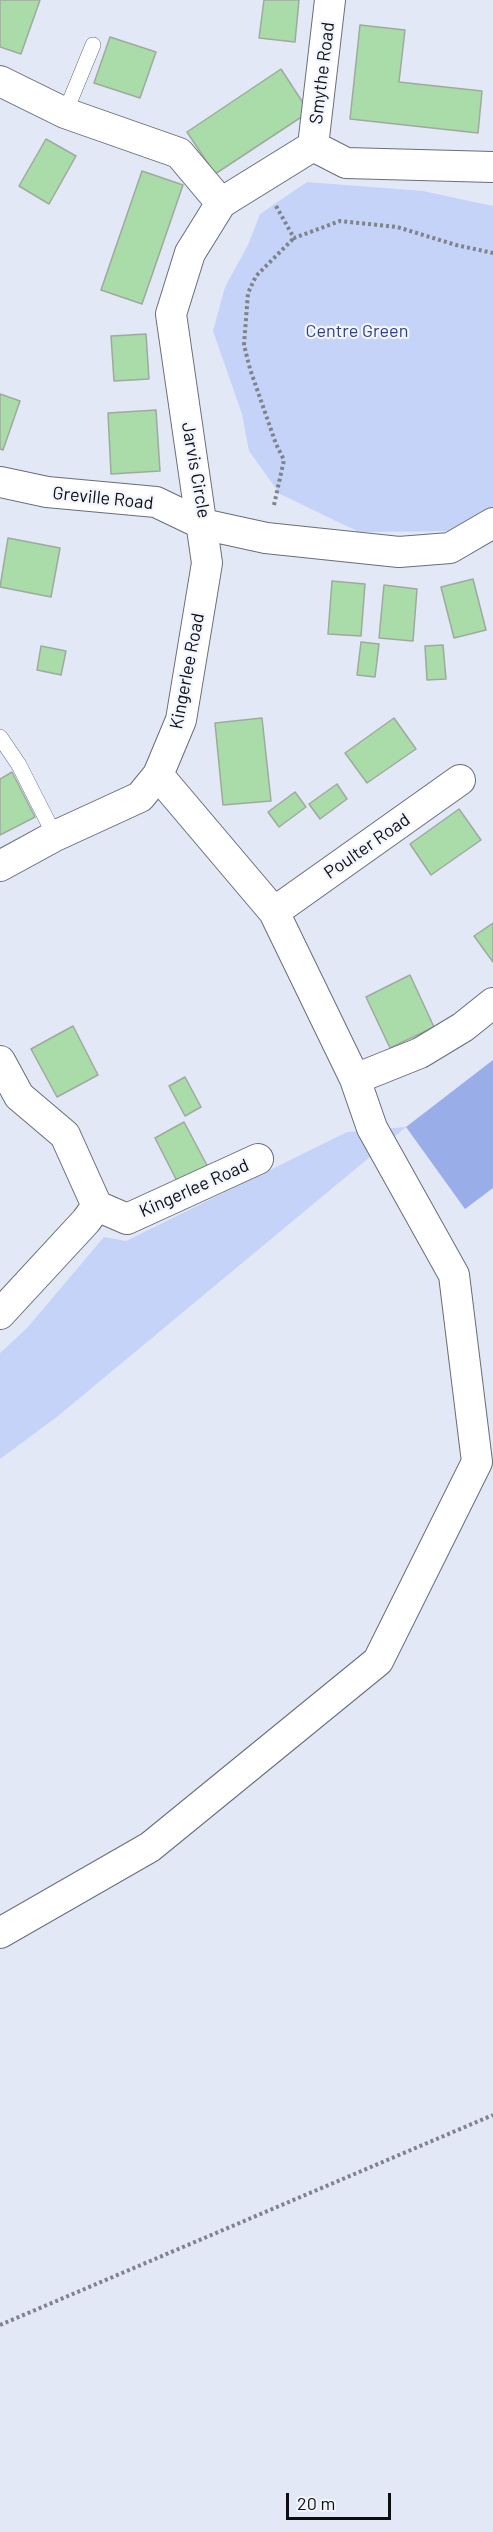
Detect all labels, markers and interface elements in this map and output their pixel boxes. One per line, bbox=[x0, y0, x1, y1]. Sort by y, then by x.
street label: Smythe Road bbox=[305, 21, 339, 125]
park label: Centre Green bbox=[306, 320, 408, 342]
street label: Jarvis Circle bbox=[177, 420, 215, 520]
street label: Greville Road bbox=[52, 482, 154, 514]
street label: Kingerlee Road bbox=[165, 611, 209, 731]
street label: Poulter Road bbox=[320, 809, 414, 883]
street label: Kingerlee Road bbox=[136, 1154, 252, 1222]
scale bar bbox=[289, 2481, 394, 2519]
text: 20 m bbox=[297, 2492, 335, 2514]

